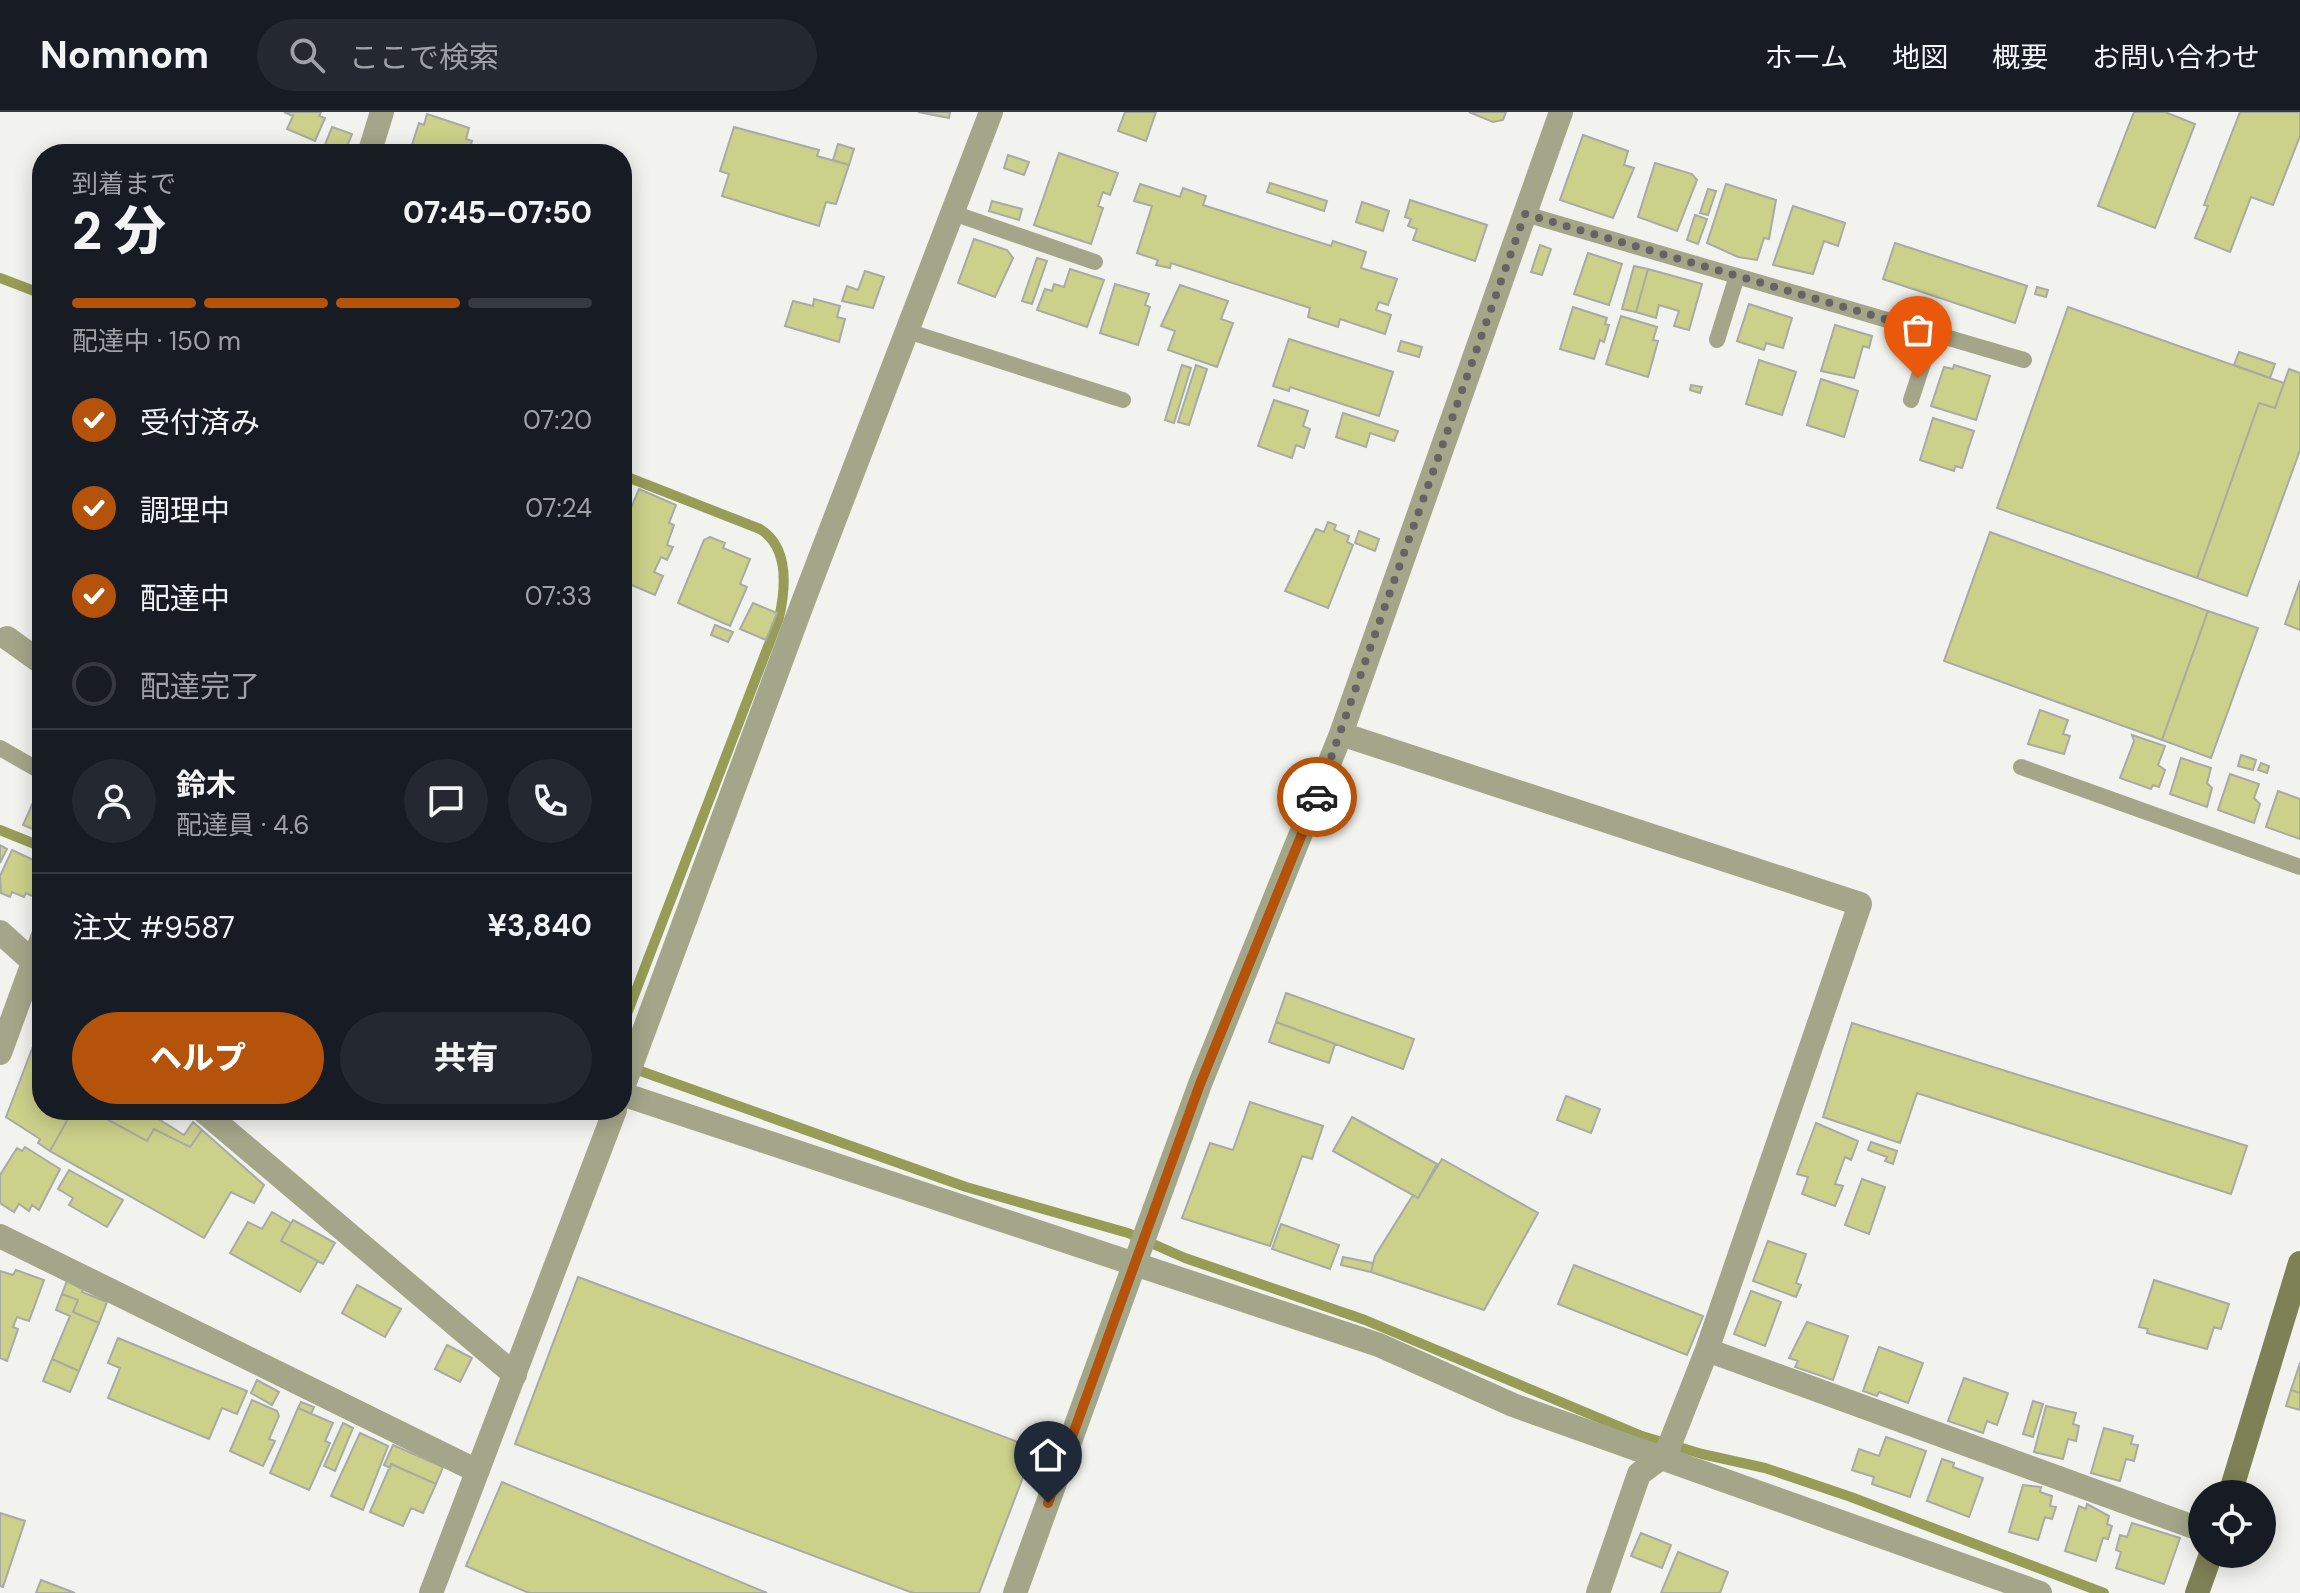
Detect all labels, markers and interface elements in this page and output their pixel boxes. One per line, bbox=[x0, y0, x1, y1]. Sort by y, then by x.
search box bbox=[257, 19, 817, 91]
text: Nomnom bbox=[40, 30, 209, 80]
icon: search bbox=[285, 33, 329, 77]
text: ここで検索 bbox=[349, 38, 499, 77]
text: ホーム bbox=[1765, 39, 1848, 76]
text: 地図 bbox=[1892, 39, 1948, 76]
text: 概要 bbox=[1992, 39, 2048, 76]
text: お問い合わせ bbox=[2092, 39, 2260, 76]
text: 到着まで bbox=[72, 167, 176, 201]
text: 07:45–07:50 bbox=[403, 193, 592, 232]
text: 2 分 bbox=[72, 197, 166, 265]
pin bbox=[1884, 296, 1952, 378]
icon: bag bbox=[1896, 308, 1940, 352]
text: 配達中 · 150 m bbox=[72, 324, 241, 358]
icon: check bbox=[72, 398, 116, 442]
text: 受付済み bbox=[140, 403, 260, 442]
text: 07:20 bbox=[523, 403, 592, 437]
icon: check bbox=[72, 486, 116, 530]
text: 調理中 bbox=[140, 491, 230, 530]
text: 07:24 bbox=[525, 491, 592, 525]
icon: check bbox=[72, 574, 116, 618]
text: 配達中 bbox=[140, 579, 230, 618]
text: 07:33 bbox=[525, 579, 592, 613]
text: 配達完了 bbox=[140, 667, 260, 706]
courier bbox=[1277, 757, 1357, 837]
button: person bbox=[72, 759, 156, 843]
button: chat bbox=[404, 759, 488, 843]
button: phone bbox=[508, 759, 592, 843]
text: 鈴木 bbox=[176, 765, 236, 804]
icon: car bbox=[1295, 775, 1339, 819]
text: 配達員 · 4.6 bbox=[176, 808, 309, 842]
text: ¥3,840 bbox=[487, 906, 592, 945]
text: 注文 #9587 bbox=[72, 908, 235, 947]
button: ヘルプ bbox=[72, 1012, 324, 1104]
button: 共有 bbox=[340, 1012, 592, 1104]
pin bbox=[1014, 1421, 1082, 1503]
icon: home bbox=[1026, 1433, 1070, 1477]
map controls bbox=[2188, 1480, 2276, 1568]
button: locate bbox=[2188, 1480, 2276, 1568]

